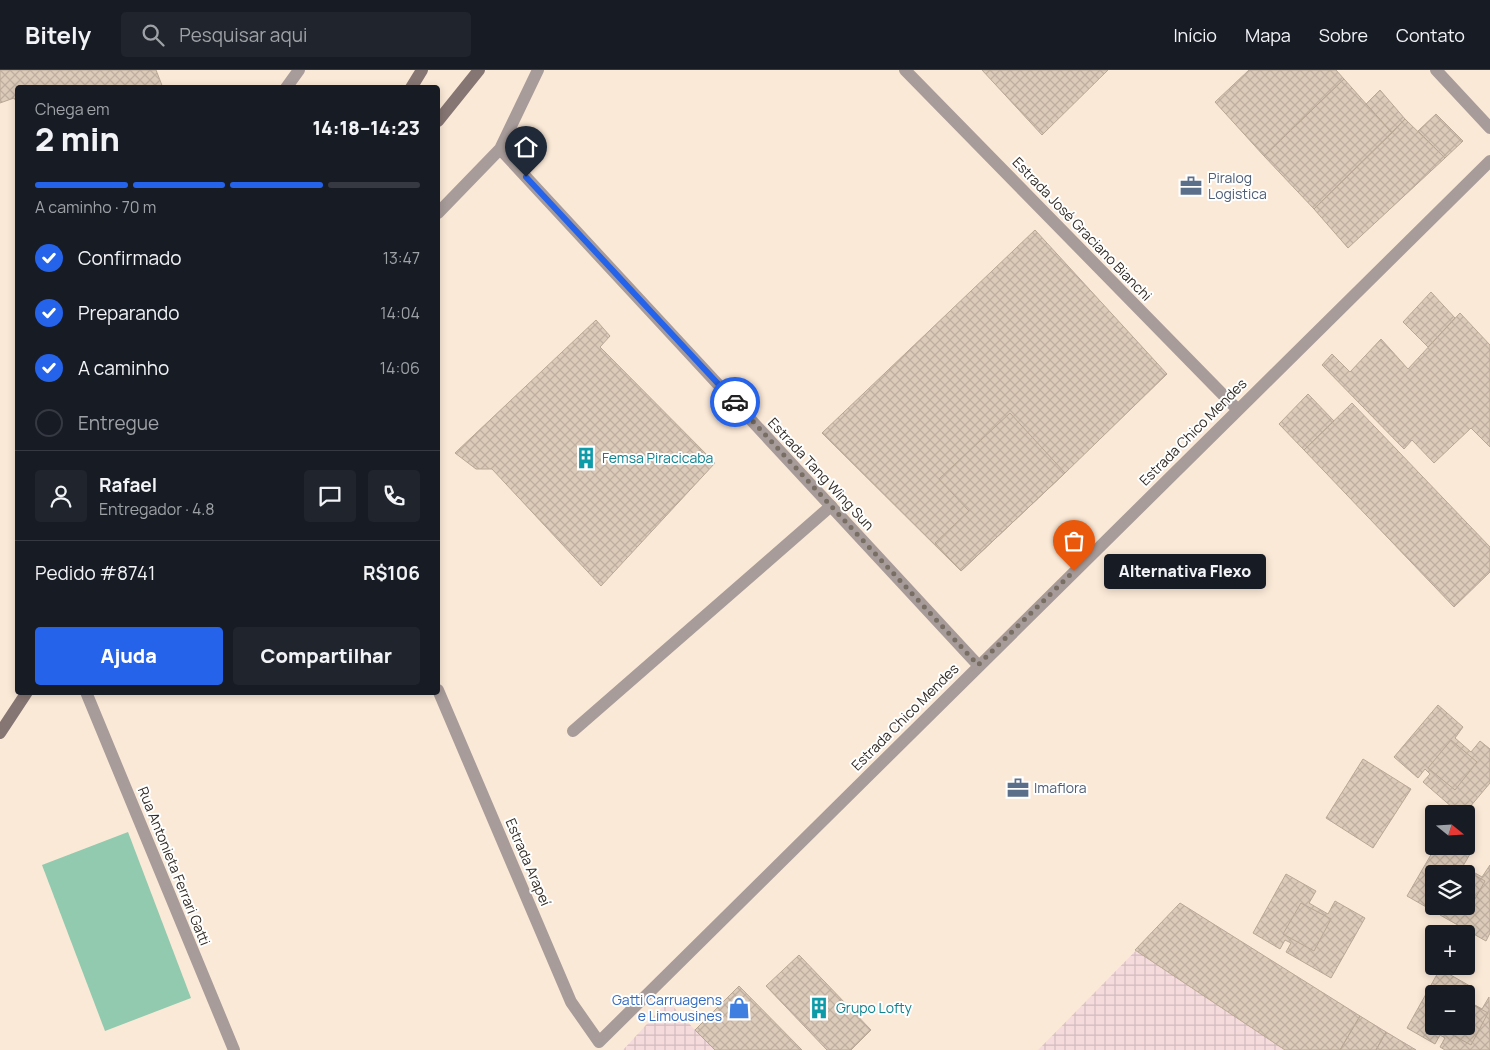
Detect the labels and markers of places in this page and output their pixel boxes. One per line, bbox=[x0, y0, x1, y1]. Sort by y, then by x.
pin bbox=[505, 126, 547, 177]
place label: Piralog Logistica bbox=[1208, 168, 1267, 203]
office icon: Piralog Logistica bbox=[1178, 173, 1204, 199]
building icon: Femsa Piracicaba bbox=[573, 445, 599, 471]
place label: Femsa Piracicaba bbox=[602, 448, 713, 467]
pin bbox=[1053, 520, 1095, 571]
callout: Alternativa Flexo bbox=[1104, 554, 1266, 588]
office icon: Imaflora bbox=[1005, 775, 1031, 801]
place label: Imaflora bbox=[1034, 778, 1087, 797]
place label: Gatti Carruagens e Limousines bbox=[612, 990, 722, 1025]
shop icon: Gatti Carruagens e Limousines bbox=[726, 995, 752, 1021]
building icon: Grupo Lofty bbox=[806, 995, 832, 1021]
place label: Grupo Lofty bbox=[836, 998, 912, 1017]

